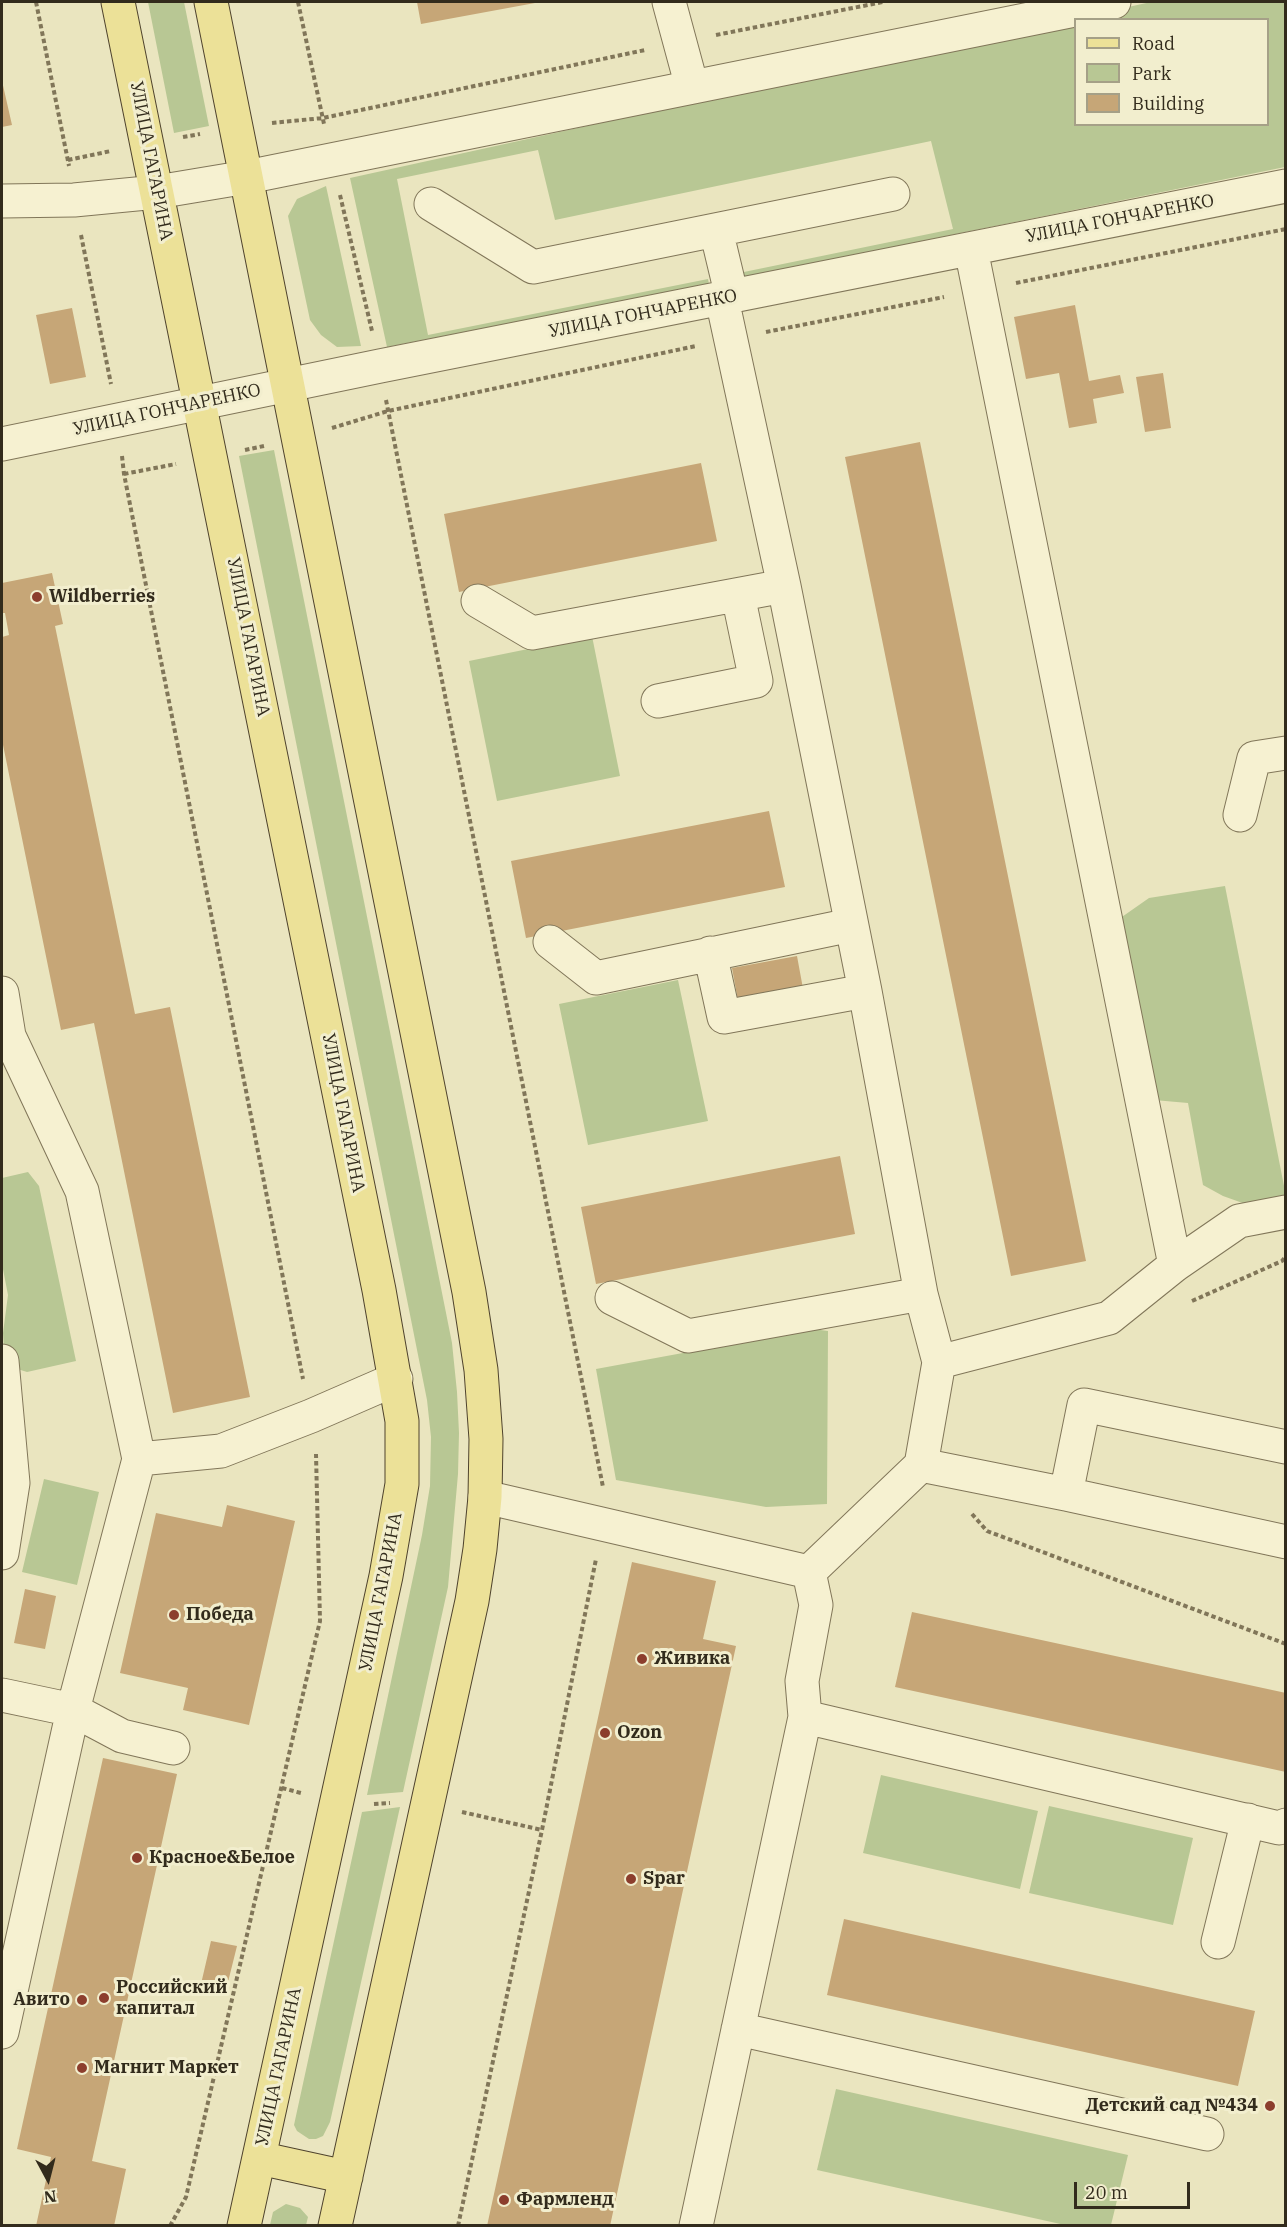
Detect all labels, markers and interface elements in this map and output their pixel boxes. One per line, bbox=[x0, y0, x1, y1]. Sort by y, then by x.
legend bbox=[1074, 18, 1269, 126]
text: Road bbox=[1132, 32, 1175, 55]
text: Park bbox=[1132, 62, 1171, 85]
street label: УЛИЦА ГАГАРИНА bbox=[125, 80, 177, 242]
text: Building bbox=[1132, 92, 1204, 115]
street label: УЛИЦА ГОНЧАРЕНКО bbox=[1024, 190, 1216, 248]
street label: УЛИЦА ГОНЧАРЕНКО bbox=[547, 285, 739, 343]
street label: УЛИЦА ГОНЧАРЕНКО bbox=[71, 380, 263, 440]
street label: УЛИЦА ГАГАРИНА bbox=[222, 556, 274, 718]
place label: Wildberries bbox=[49, 586, 155, 608]
marker: Wildberries bbox=[30, 590, 44, 604]
street label: УЛИЦА ГАГАРИНА bbox=[317, 1032, 369, 1194]
street label: УЛИЦА ГАГАРИНА bbox=[355, 1511, 407, 1673]
place label: Победа bbox=[186, 1604, 254, 1626]
marker: Победа bbox=[167, 1608, 181, 1622]
place label: Живика bbox=[654, 1648, 730, 1670]
marker: Живика bbox=[635, 1652, 649, 1666]
place label: Ozon bbox=[617, 1722, 662, 1744]
marker: Ozon bbox=[598, 1726, 612, 1740]
place label: Красное&Белое bbox=[149, 1847, 295, 1869]
marker: Красное&Белое bbox=[130, 1851, 144, 1865]
place label: Spar bbox=[643, 1868, 685, 1890]
marker: Spar bbox=[624, 1872, 638, 1886]
place label: Российский капитал bbox=[116, 1977, 228, 2020]
street label: УЛИЦА ГАГАРИНА bbox=[252, 1986, 306, 2148]
place label: Авито bbox=[13, 1989, 70, 2011]
marker: Российский капитал bbox=[97, 1991, 111, 2005]
marker: Авито bbox=[75, 1993, 89, 2007]
place label: Магнит Маркет bbox=[94, 2057, 239, 2079]
marker: Магнит Маркет bbox=[75, 2061, 89, 2075]
place label: Детский сад №434 bbox=[1086, 2095, 1258, 2117]
marker: Детский сад №434 bbox=[1263, 2099, 1277, 2113]
north arrow bbox=[18, 2149, 78, 2209]
scale bar bbox=[1077, 2170, 1192, 2208]
text: 20 m bbox=[1085, 2181, 1128, 2204]
text: N bbox=[43, 2186, 58, 2208]
place label: Фармленд bbox=[516, 2189, 614, 2211]
marker: Фармленд bbox=[497, 2193, 511, 2207]

